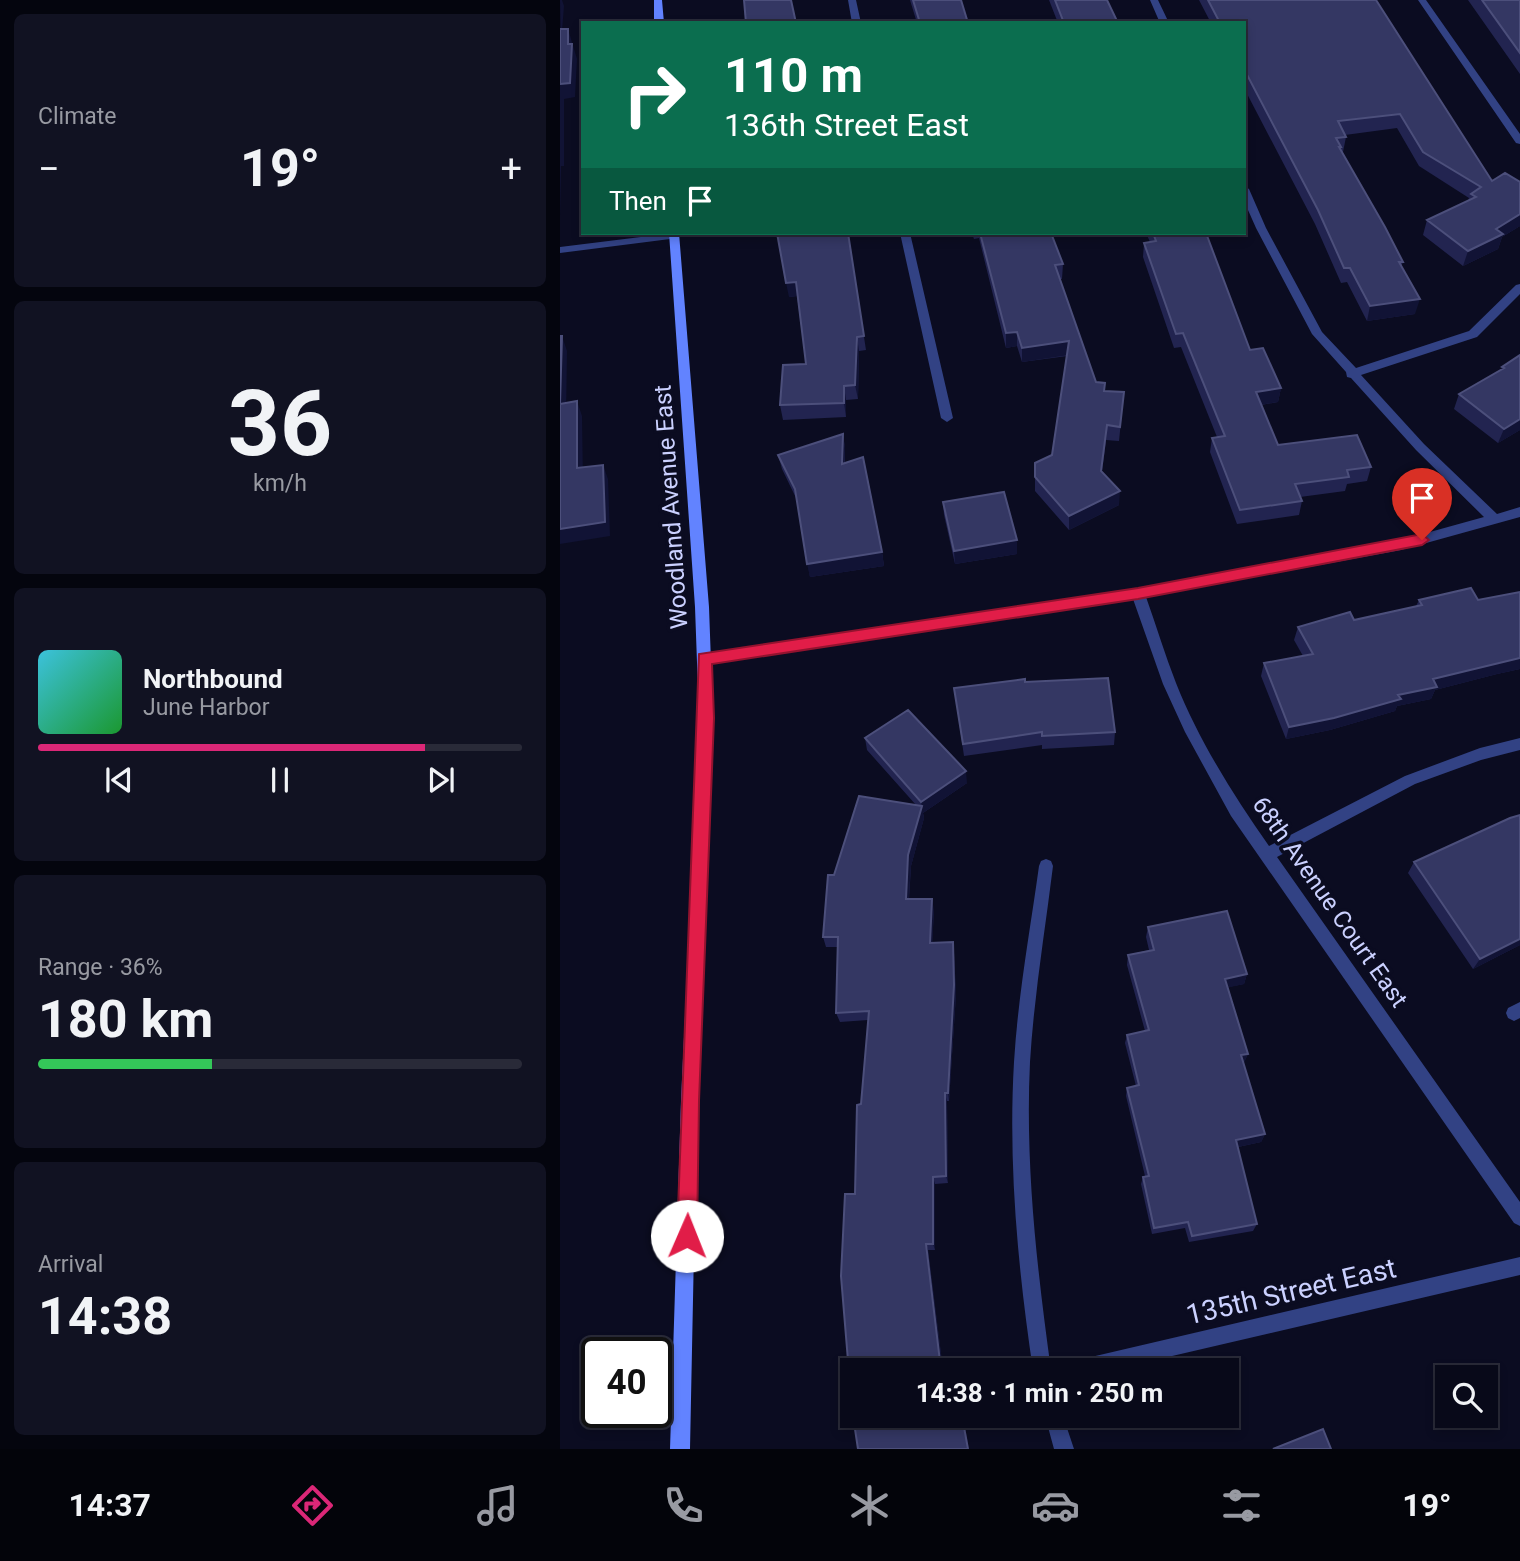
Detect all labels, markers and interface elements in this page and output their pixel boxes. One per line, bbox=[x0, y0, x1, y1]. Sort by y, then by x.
text: 110 m bbox=[724, 47, 863, 104]
icon: right bbox=[609, 49, 700, 140]
text: Climate bbox=[38, 103, 117, 130]
text: 136th Street East bbox=[724, 106, 969, 144]
text: 19° bbox=[240, 138, 320, 199]
text: − bbox=[38, 147, 60, 191]
text: + bbox=[500, 147, 522, 191]
icon: arrive bbox=[681, 182, 719, 220]
text: Then bbox=[609, 186, 667, 216]
text: 36 bbox=[228, 371, 332, 477]
street label: Woodland Avenue East bbox=[648, 384, 694, 630]
pin bbox=[1392, 468, 1452, 540]
text: km/h bbox=[253, 470, 307, 497]
icon: arrive bbox=[1403, 479, 1441, 517]
text: Northbound bbox=[143, 664, 283, 694]
text: June Harbor bbox=[143, 694, 270, 721]
icon: previous bbox=[100, 761, 138, 799]
icon: pause bbox=[261, 761, 299, 799]
icon: next bbox=[422, 761, 460, 799]
street label: 68th Avenue Court East bbox=[1247, 791, 1413, 1013]
text: Range · 36% bbox=[38, 954, 163, 981]
text: 180 km bbox=[38, 989, 213, 1050]
position arrow bbox=[650, 1199, 724, 1273]
text: Arrival bbox=[38, 1251, 103, 1278]
street label: 135th Street East bbox=[1183, 1251, 1399, 1332]
text: 14:38 bbox=[38, 1286, 172, 1347]
speed limit sign: 40 bbox=[581, 1337, 672, 1428]
map controls bbox=[1435, 1365, 1498, 1428]
button: search bbox=[1435, 1365, 1498, 1428]
text: 14:38 · 1 min · 250 m bbox=[916, 1378, 1163, 1408]
icon: directions bbox=[288, 1481, 337, 1530]
icon: music bbox=[473, 1481, 522, 1530]
icon: phone bbox=[659, 1481, 708, 1530]
icon: climate bbox=[845, 1481, 894, 1530]
icon: car bbox=[1031, 1481, 1080, 1530]
icon: filters bbox=[1217, 1481, 1266, 1530]
text: 14:37 bbox=[68, 1486, 151, 1524]
text: 19° bbox=[1402, 1486, 1452, 1524]

